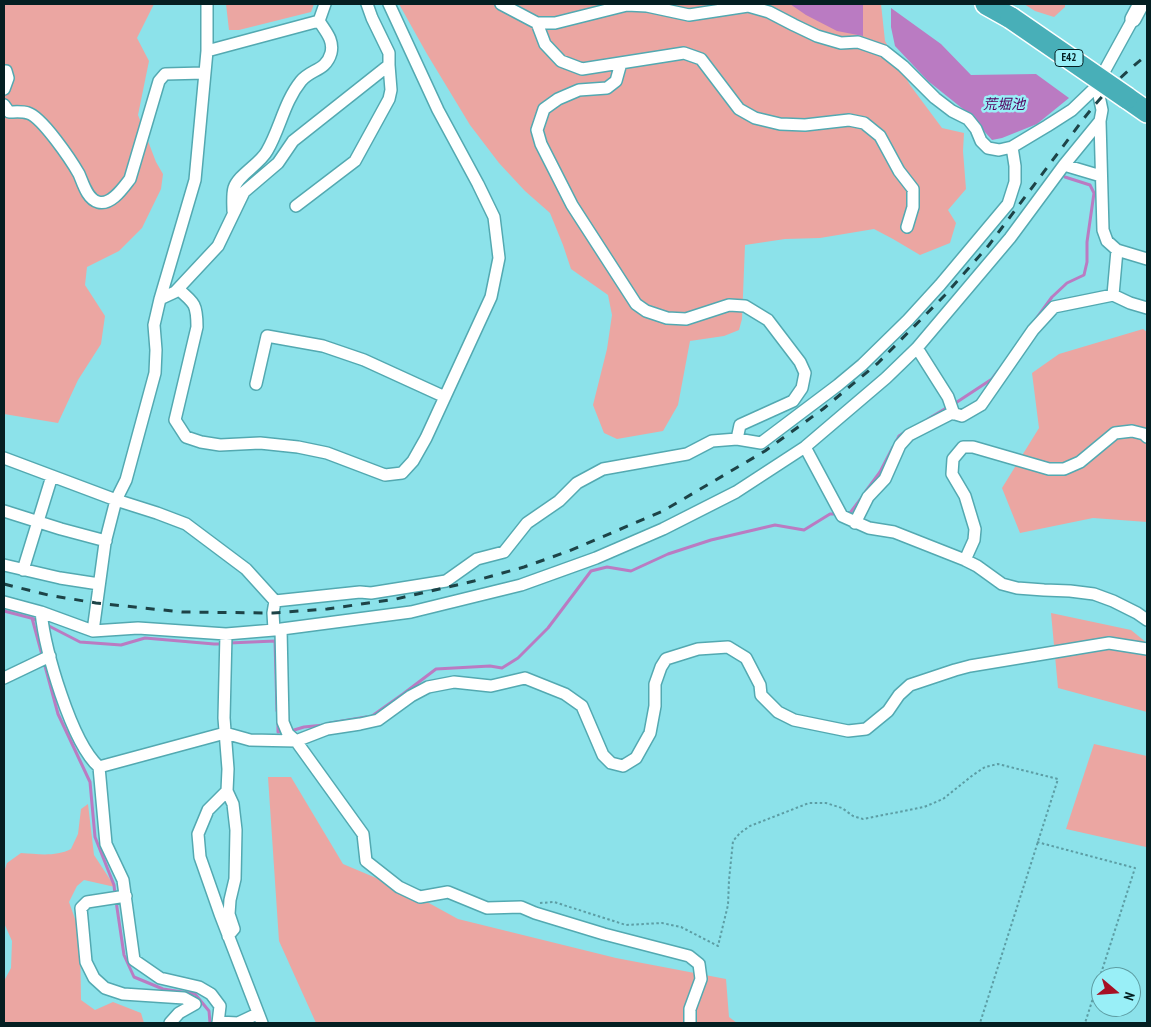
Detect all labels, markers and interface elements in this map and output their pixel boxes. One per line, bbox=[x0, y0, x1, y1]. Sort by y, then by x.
road number: E42 bbox=[1055, 49, 1083, 66]
water label: 荒堀池 bbox=[983, 97, 1025, 113]
north arrow bbox=[1091, 967, 1141, 1017]
text: N bbox=[1120, 990, 1139, 1003]

